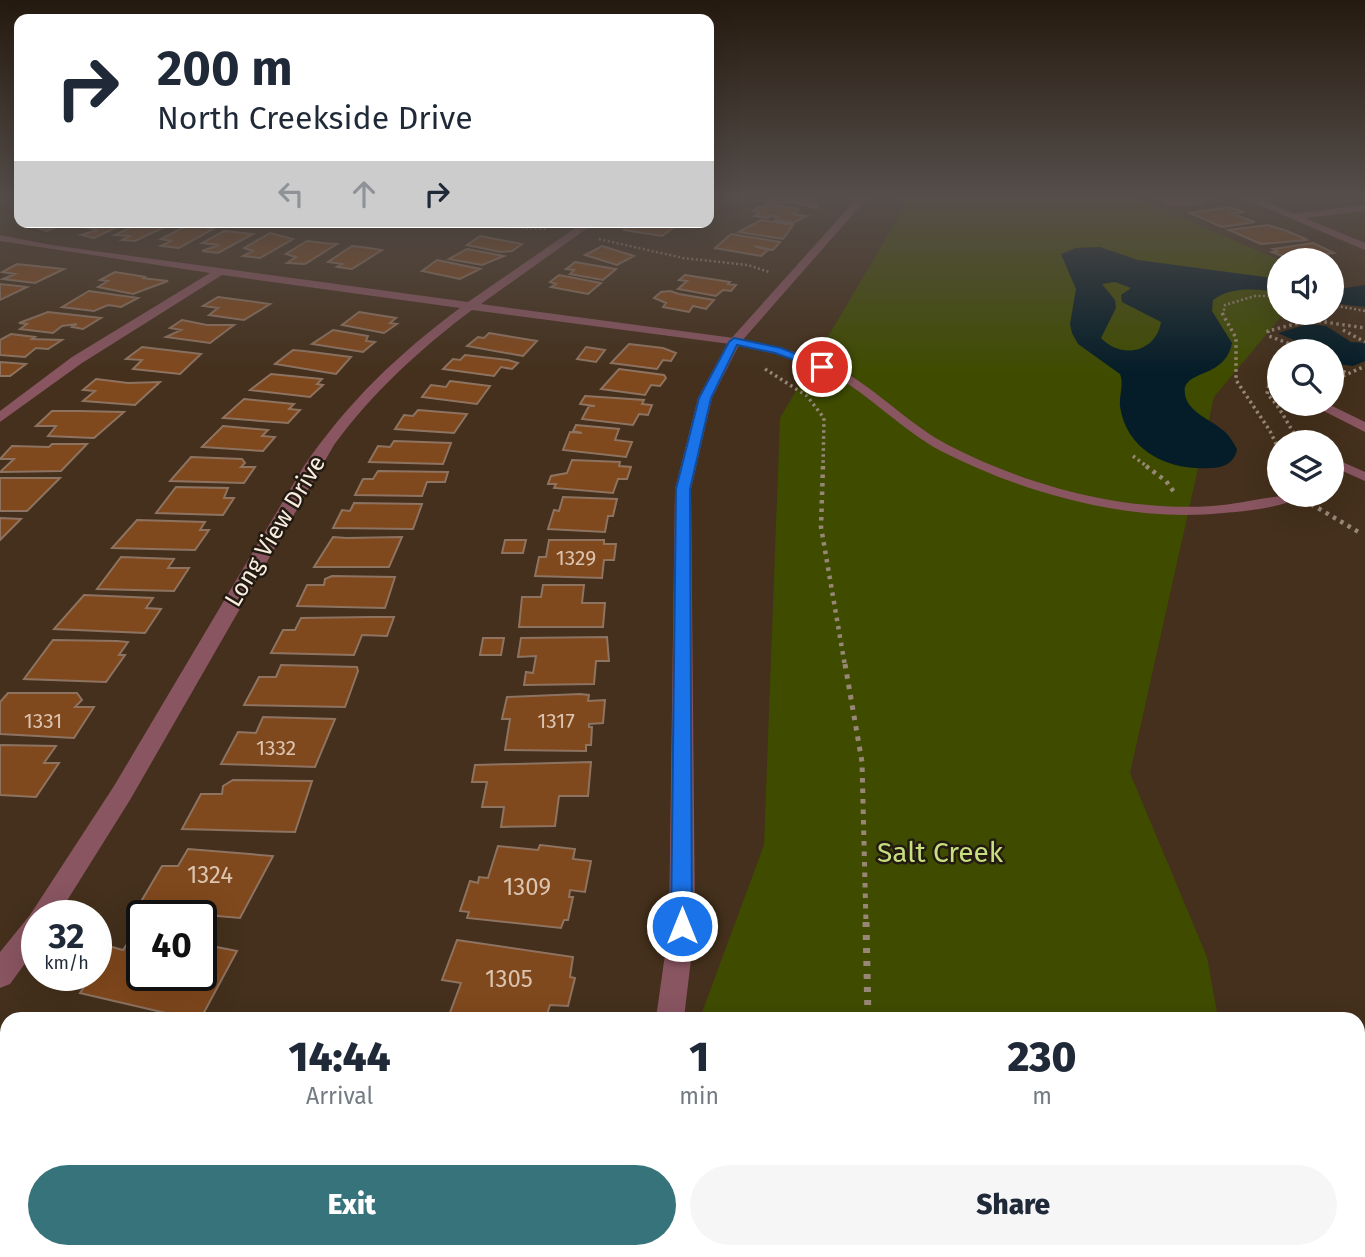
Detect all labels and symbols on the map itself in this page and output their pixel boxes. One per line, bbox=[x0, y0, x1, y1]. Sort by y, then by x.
pin bbox=[792, 337, 852, 397]
street label: Long View Drive bbox=[219, 450, 331, 612]
house number: 1329 bbox=[556, 545, 596, 571]
house number: 1331 bbox=[24, 708, 62, 734]
house number: 1317 bbox=[537, 708, 575, 734]
house number: 1332 bbox=[256, 735, 296, 761]
park label: Salt Creek bbox=[877, 836, 1004, 869]
house number: 1324 bbox=[187, 861, 233, 889]
house number: 1309 bbox=[503, 873, 551, 901]
position arrow bbox=[645, 889, 719, 963]
speed limit sign: 40 bbox=[126, 900, 217, 991]
house number: 1305 bbox=[485, 965, 533, 993]

